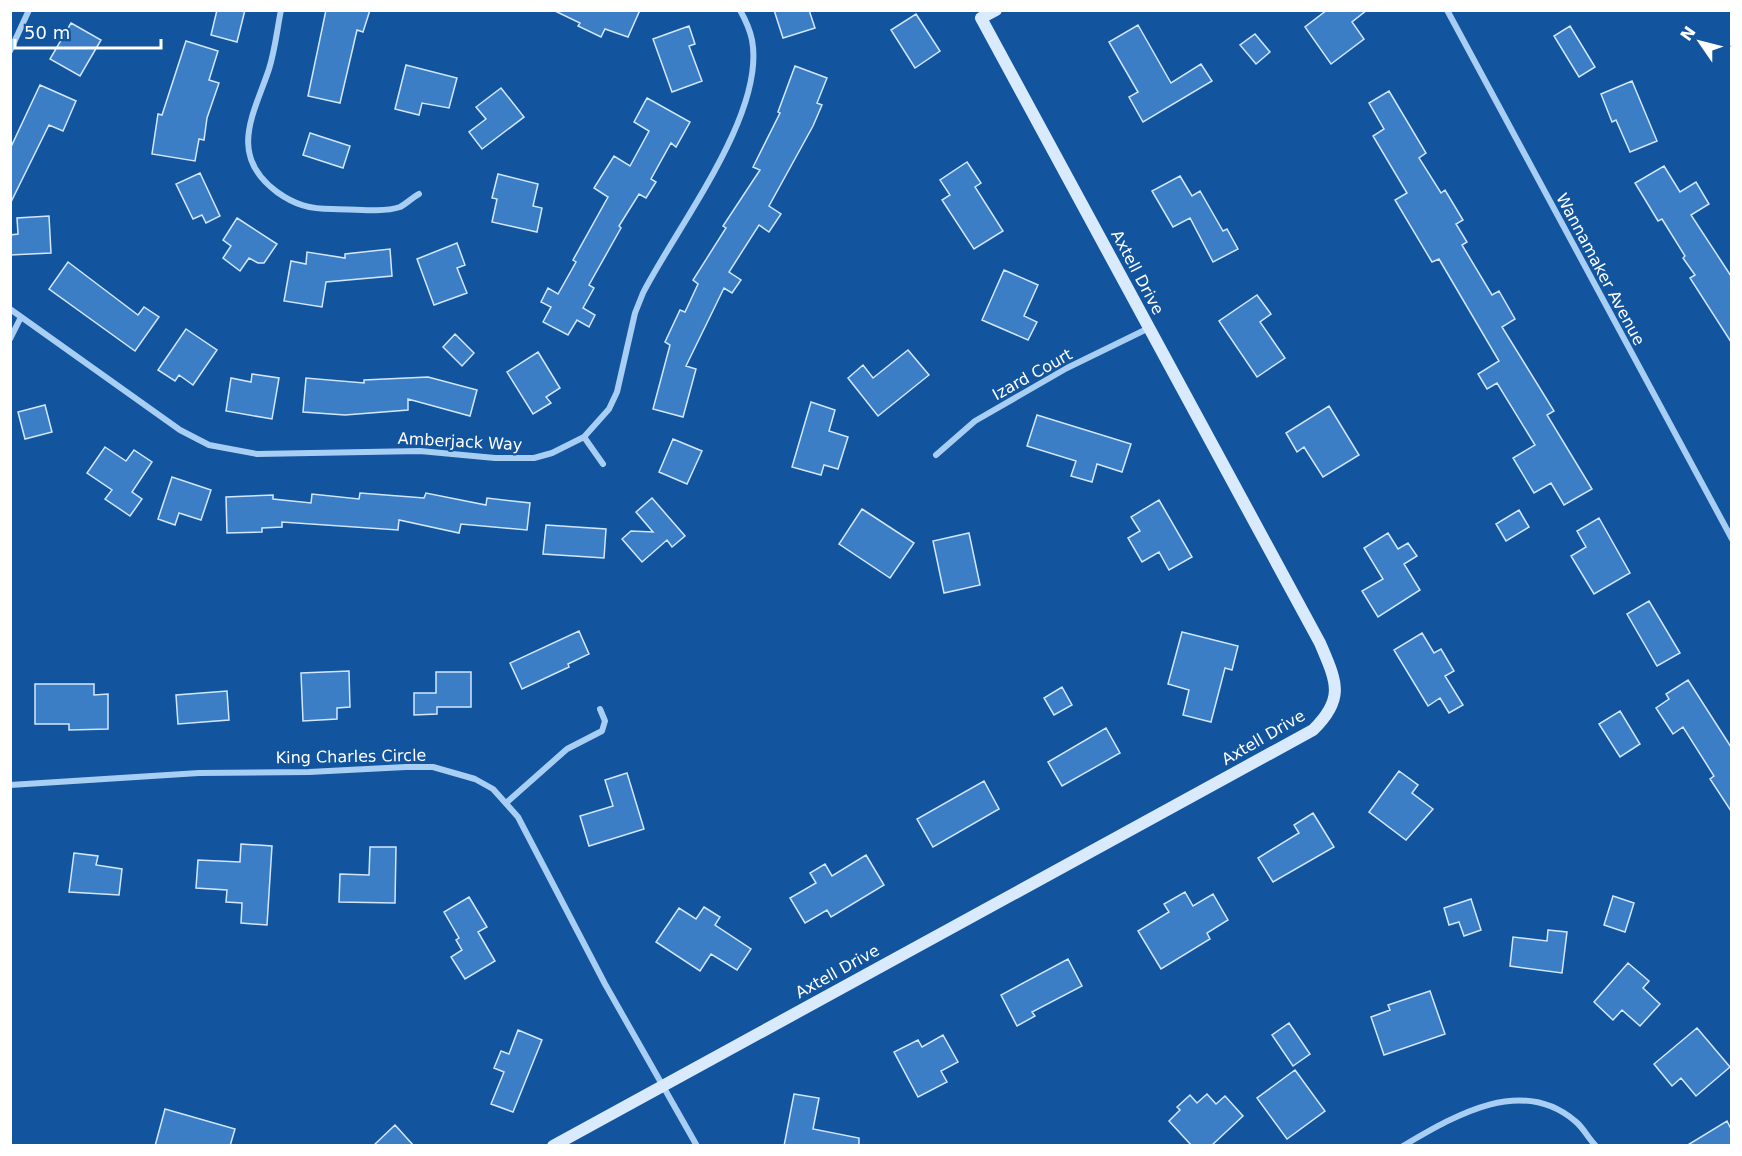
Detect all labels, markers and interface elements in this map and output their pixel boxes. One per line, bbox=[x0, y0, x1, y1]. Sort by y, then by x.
scale bar bbox=[15, 12, 160, 50]
north arrow bbox=[1670, 12, 1730, 72]
text: 50 m bbox=[24, 22, 70, 43]
text: N bbox=[1677, 23, 1700, 45]
street label: Wannamaker Avenue bbox=[1552, 190, 1649, 349]
street label: Axtell Drive bbox=[1107, 227, 1168, 318]
street label: Izard Court bbox=[989, 345, 1076, 404]
street label: Amberjack Way bbox=[397, 429, 523, 454]
street label: Axtell Drive bbox=[1218, 706, 1308, 769]
street label: King Charles Circle bbox=[276, 746, 426, 767]
street label: Axtell Drive bbox=[792, 941, 883, 1002]

